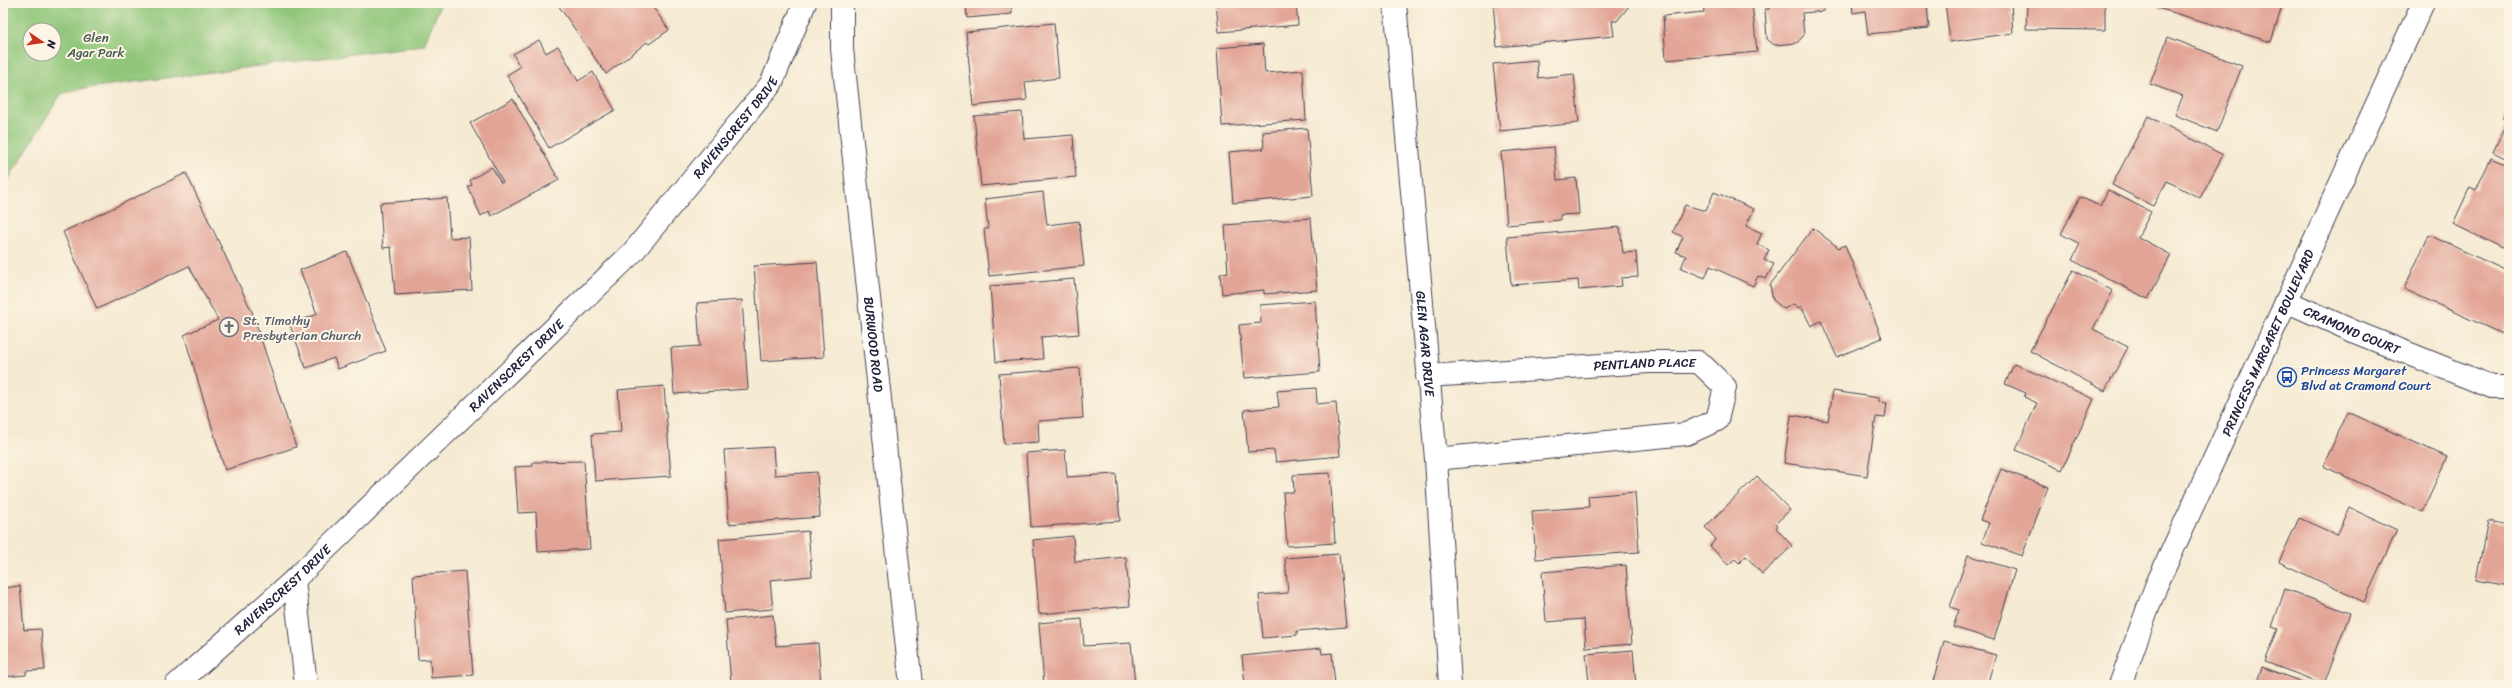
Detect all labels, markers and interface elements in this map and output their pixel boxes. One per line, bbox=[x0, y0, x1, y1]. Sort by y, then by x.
north arrow bbox=[22, 22, 62, 62]
park label: Glen Agar Park bbox=[67, 26, 125, 64]
text: N bbox=[41, 37, 62, 50]
street label: RAVENSCREST DRIVE bbox=[687, 72, 785, 183]
street label: PRINCESS MARGARET BOULEVARD bbox=[2215, 245, 2320, 440]
street label: GLEN AGAR DRIVE bbox=[1409, 290, 1442, 398]
street label: BURWOOD ROAD bbox=[857, 295, 891, 393]
street label: CRAMOND COURT bbox=[2300, 299, 2405, 361]
place label: St. Timothy Presbyterian Church bbox=[243, 309, 361, 347]
street label: RAVENSCREST DRIVE bbox=[463, 312, 570, 417]
church icon: St. Timothy Presbyterian Church bbox=[218, 316, 240, 338]
street label: PENTLAND PLACE bbox=[1593, 351, 1696, 377]
place label: Princess Margaret Blvd at Cramond Court bbox=[2301, 359, 2431, 397]
bus stop icon: Princess Margaret Blvd at Cramond Court bbox=[2276, 366, 2298, 388]
street label: RAVENSCREST DRIVE bbox=[228, 538, 337, 640]

